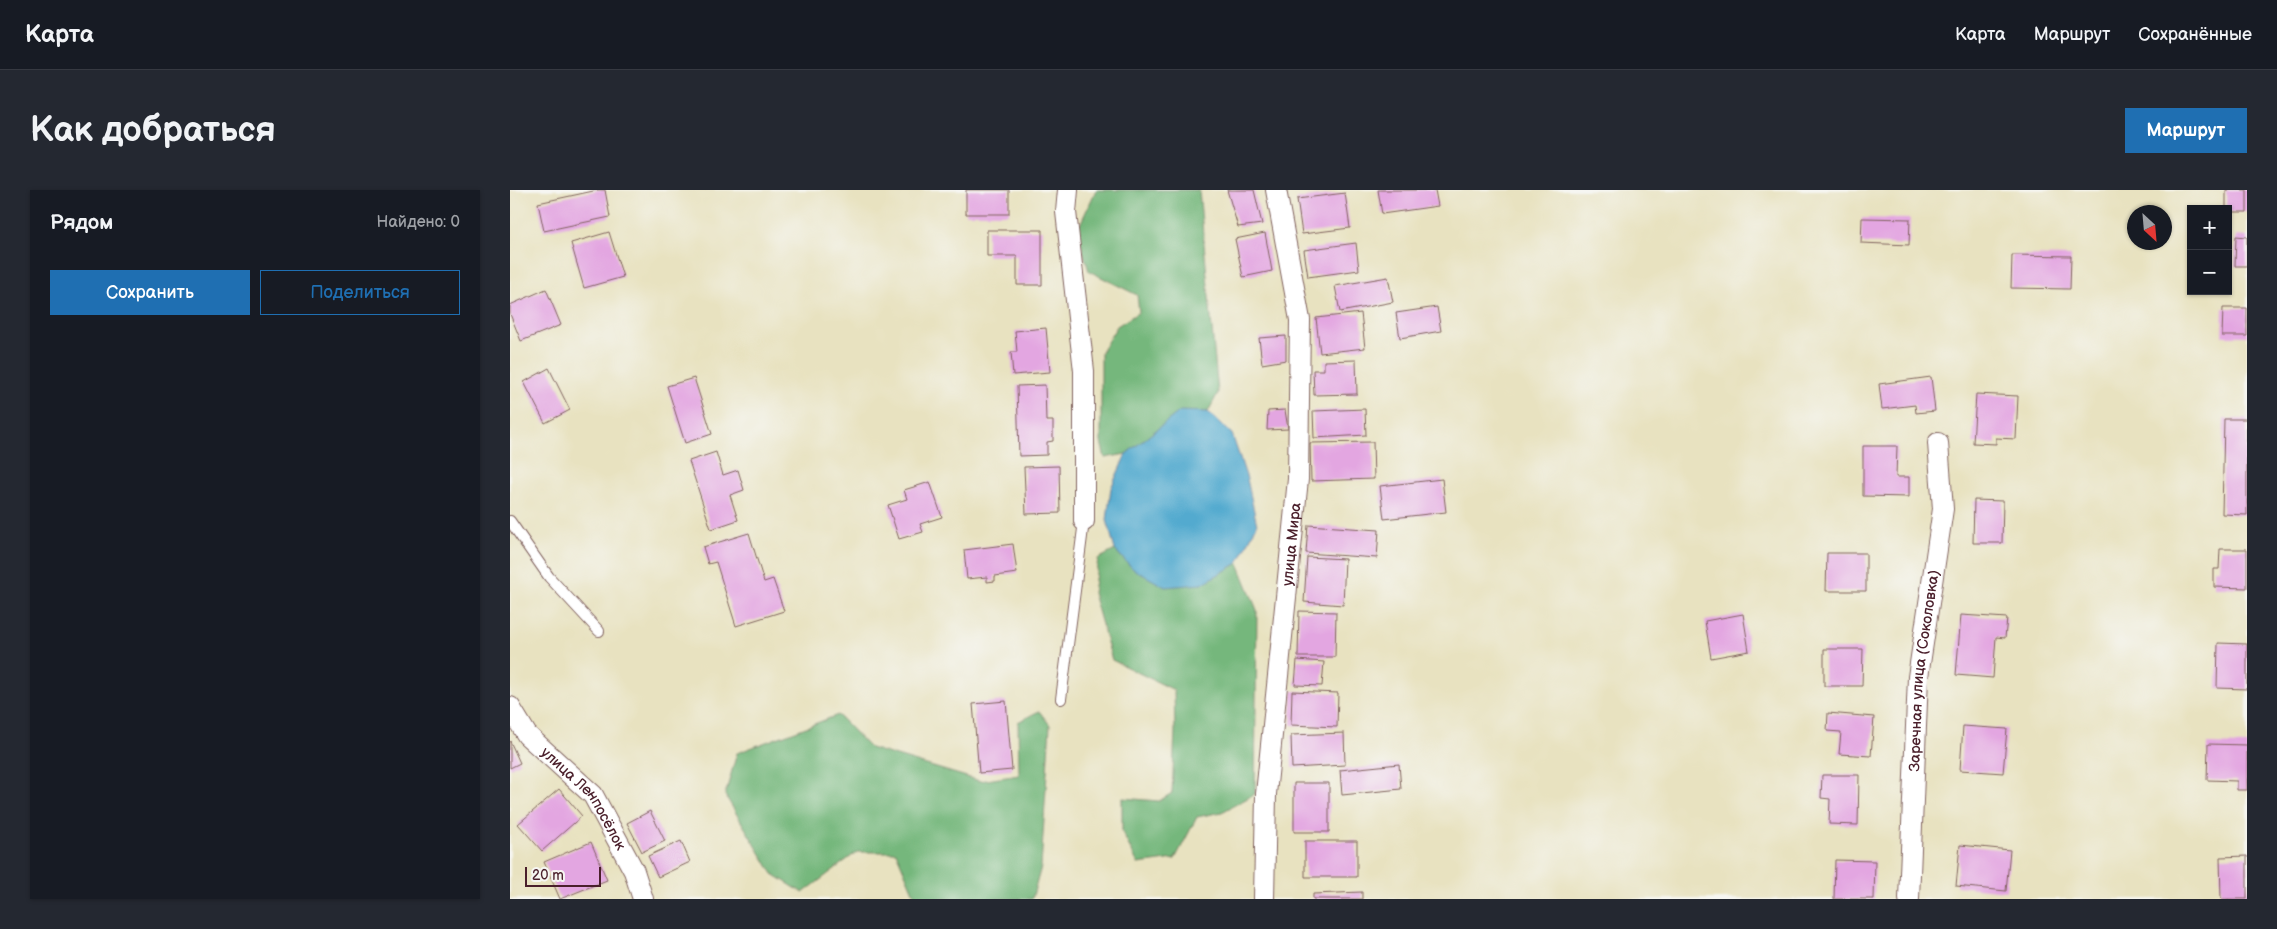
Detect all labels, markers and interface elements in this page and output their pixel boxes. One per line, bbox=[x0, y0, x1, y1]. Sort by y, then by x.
text: Карта bbox=[25, 20, 94, 49]
text: Карта bbox=[1955, 24, 2006, 45]
text: Маршрут bbox=[2034, 24, 2110, 45]
text: Сохранённые bbox=[2138, 24, 2252, 45]
button: Маршрут bbox=[2125, 108, 2247, 153]
text: Как добраться bbox=[30, 109, 276, 152]
north arrow bbox=[2127, 205, 2172, 250]
map controls bbox=[2187, 205, 2232, 295]
button: + bbox=[2187, 205, 2232, 250]
text: Рядом bbox=[50, 210, 113, 235]
text: Найдено: 0 bbox=[377, 213, 460, 232]
button: − bbox=[2187, 250, 2232, 295]
button: Сохранить bbox=[50, 270, 250, 315]
button: Поделиться bbox=[260, 270, 460, 315]
street label: улица Мира bbox=[1278, 502, 1306, 587]
street label: Заречная улица (Соколовка) bbox=[1905, 569, 1944, 772]
street label: улица Ленпосёлок bbox=[537, 743, 630, 854]
scale bar bbox=[525, 864, 601, 887]
text: 20 m bbox=[532, 867, 564, 884]

